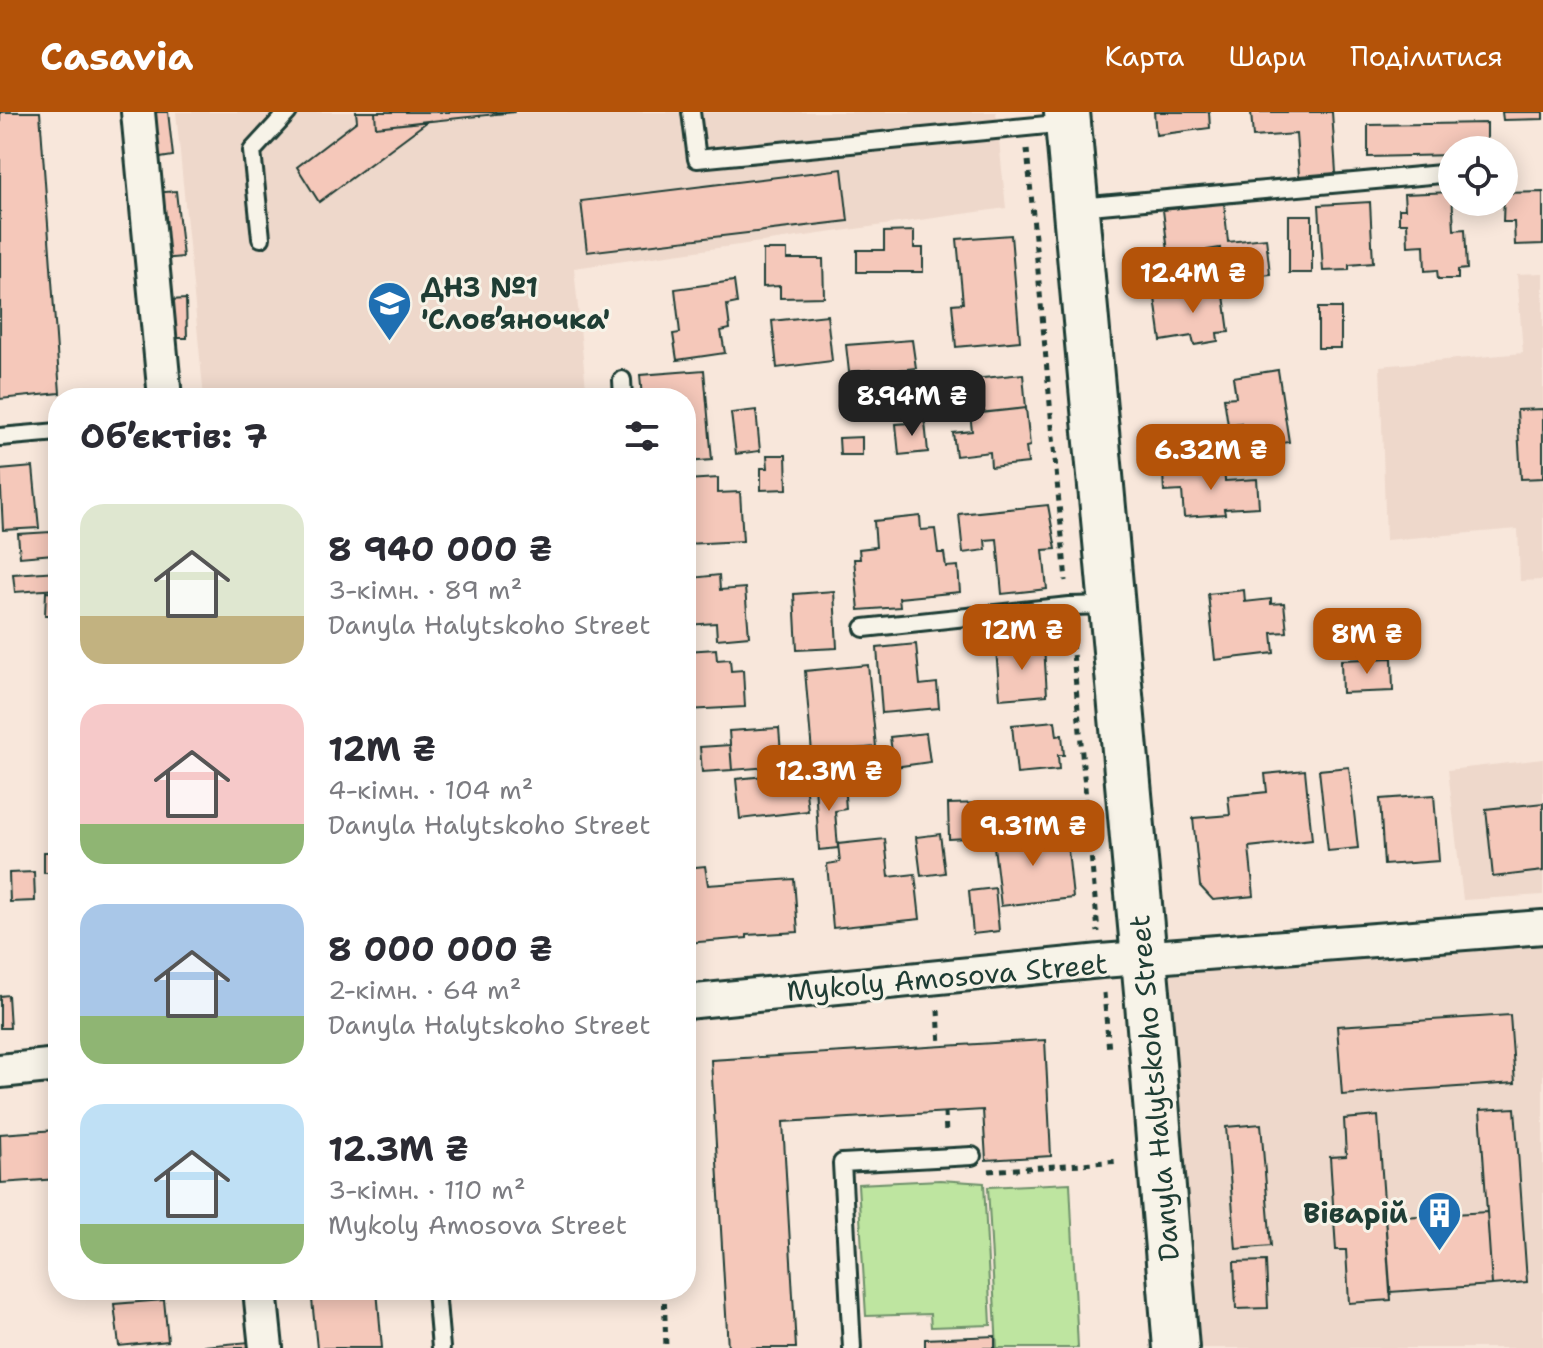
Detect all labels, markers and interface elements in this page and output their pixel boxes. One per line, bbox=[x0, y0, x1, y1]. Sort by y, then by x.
text: Casavia bbox=[40, 31, 193, 82]
text: Карта bbox=[1104, 37, 1185, 75]
text: Шари bbox=[1229, 37, 1306, 75]
text: Поділитися bbox=[1350, 37, 1503, 75]
map controls bbox=[1438, 136, 1518, 216]
button: locate bbox=[1438, 136, 1518, 216]
pin: 12.4M ₴ bbox=[1119, 247, 1267, 315]
text: 12.4M ₴ bbox=[1140, 255, 1246, 290]
place label: ДНЗ №1 'Слов’яночка' bbox=[421, 268, 610, 338]
school or university icon: ДНЗ №1 'Слов’яночка' bbox=[366, 279, 414, 342]
pin: 8.94M ₴ bbox=[838, 370, 986, 438]
text: 8.94M ₴ bbox=[856, 378, 968, 413]
text: Об’єктів: 7 bbox=[80, 413, 268, 459]
icon: filters bbox=[620, 414, 664, 458]
pin: 6.32M ₴ bbox=[1137, 424, 1285, 492]
text: 6.32M ₴ bbox=[1154, 432, 1268, 467]
text: 8 940 000 ₴ bbox=[328, 526, 552, 572]
icon: home bbox=[144, 536, 240, 632]
text: 3-кімн. · 89 m² bbox=[328, 572, 522, 607]
pin: 12M ₴ bbox=[966, 604, 1078, 672]
text: Danyla Halytskoho Street bbox=[328, 607, 651, 642]
pin: 8M ₴ bbox=[1320, 608, 1414, 676]
text: 12M ₴ bbox=[981, 612, 1063, 647]
text: 8M ₴ bbox=[1331, 616, 1403, 651]
text: 12M ₴ bbox=[328, 726, 436, 772]
icon: home bbox=[144, 736, 240, 832]
pin: 12.3M ₴ bbox=[755, 745, 903, 813]
text: 12.3M ₴ bbox=[775, 753, 883, 788]
text: 4-кімн. · 104 m² bbox=[328, 772, 534, 807]
pin: 9.31M ₴ bbox=[959, 800, 1107, 868]
text: Danyla Halytskoho Street bbox=[328, 807, 651, 842]
text: 9.31M ₴ bbox=[979, 808, 1087, 843]
street label: Danyla Halytskoho Street bbox=[1120, 913, 1188, 1263]
text: 8 000 000 ₴ bbox=[328, 926, 553, 972]
icon: home bbox=[144, 936, 240, 1032]
street label: Mykoly Amosova Street bbox=[785, 944, 1109, 1010]
text: 2-кімн. · 64 m² bbox=[328, 972, 521, 1007]
text: Danyla Halytskoho Street bbox=[328, 1007, 651, 1042]
text: 12.3M ₴ bbox=[328, 1126, 469, 1172]
icon: home bbox=[144, 1136, 240, 1232]
text: 3-кімн. · 110 m² bbox=[328, 1172, 526, 1207]
building icon: Віварій bbox=[1415, 1189, 1463, 1252]
place label: Віварій bbox=[1303, 1194, 1408, 1232]
text: Mykoly Amosova Street bbox=[328, 1207, 627, 1242]

